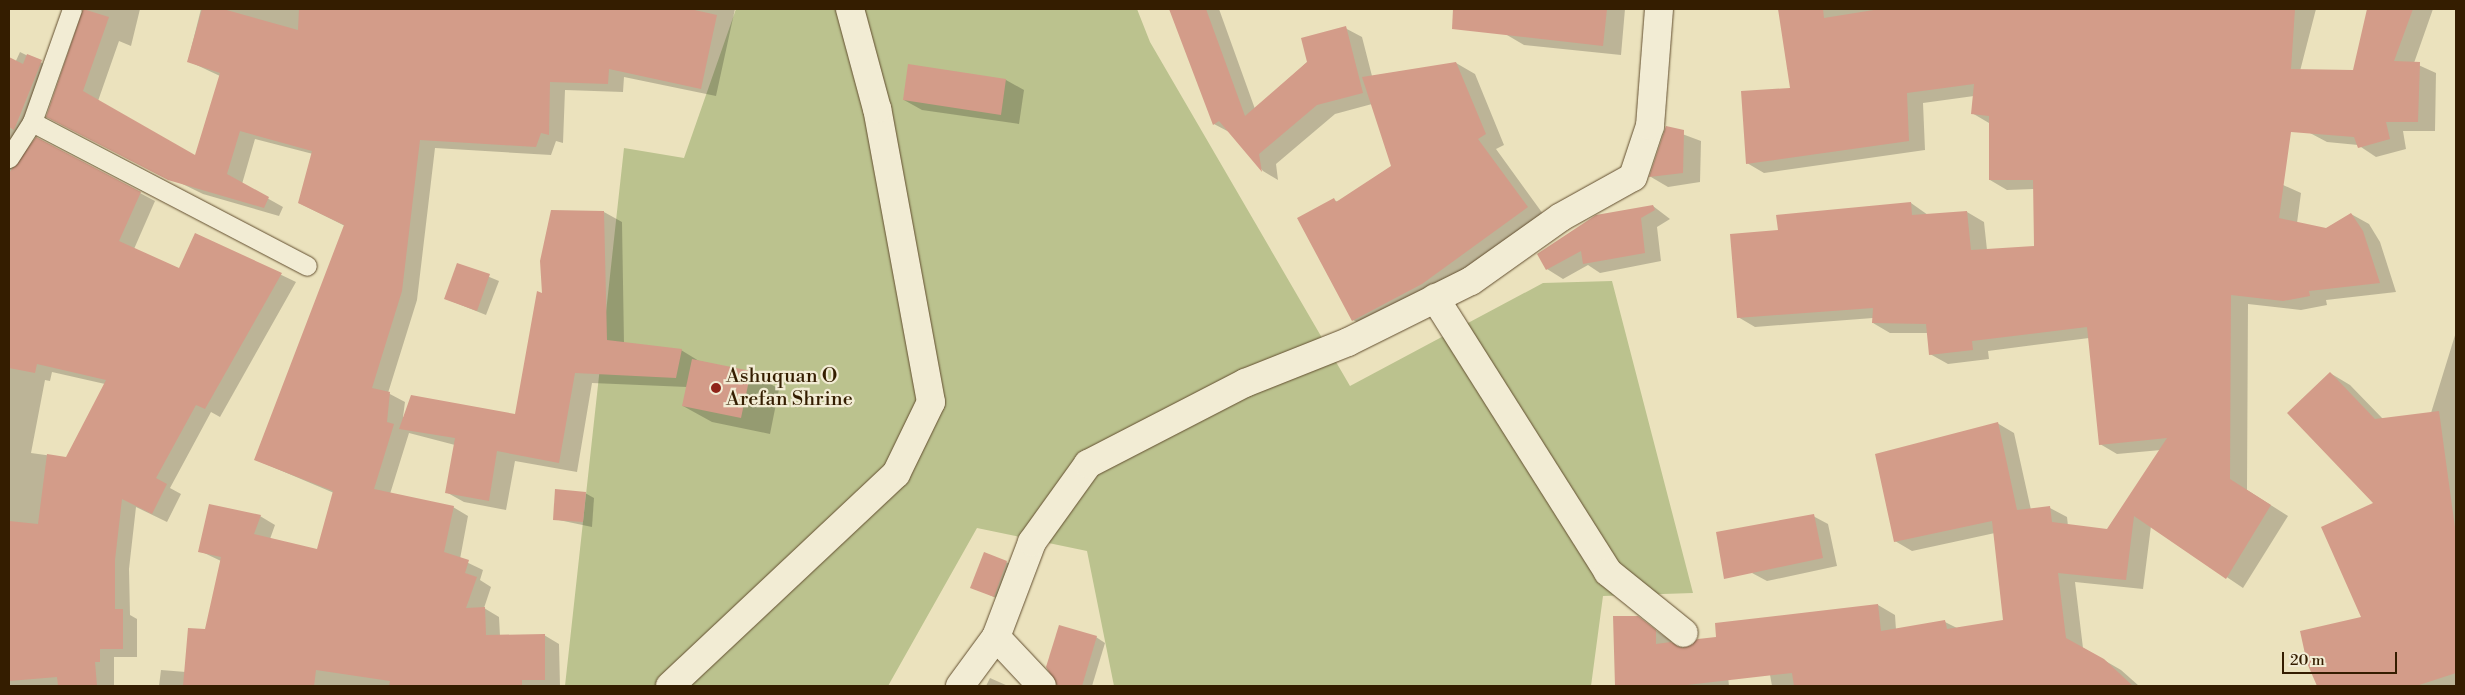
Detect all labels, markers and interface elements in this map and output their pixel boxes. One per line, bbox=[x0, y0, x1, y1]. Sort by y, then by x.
place label: Ashuquan O Arefan Shrine bbox=[726, 364, 853, 411]
marker: Ashuquan O Arefan Shrine bbox=[710, 382, 722, 394]
scale bar bbox=[2285, 642, 2400, 674]
text: 20 m bbox=[2290, 651, 2325, 670]

